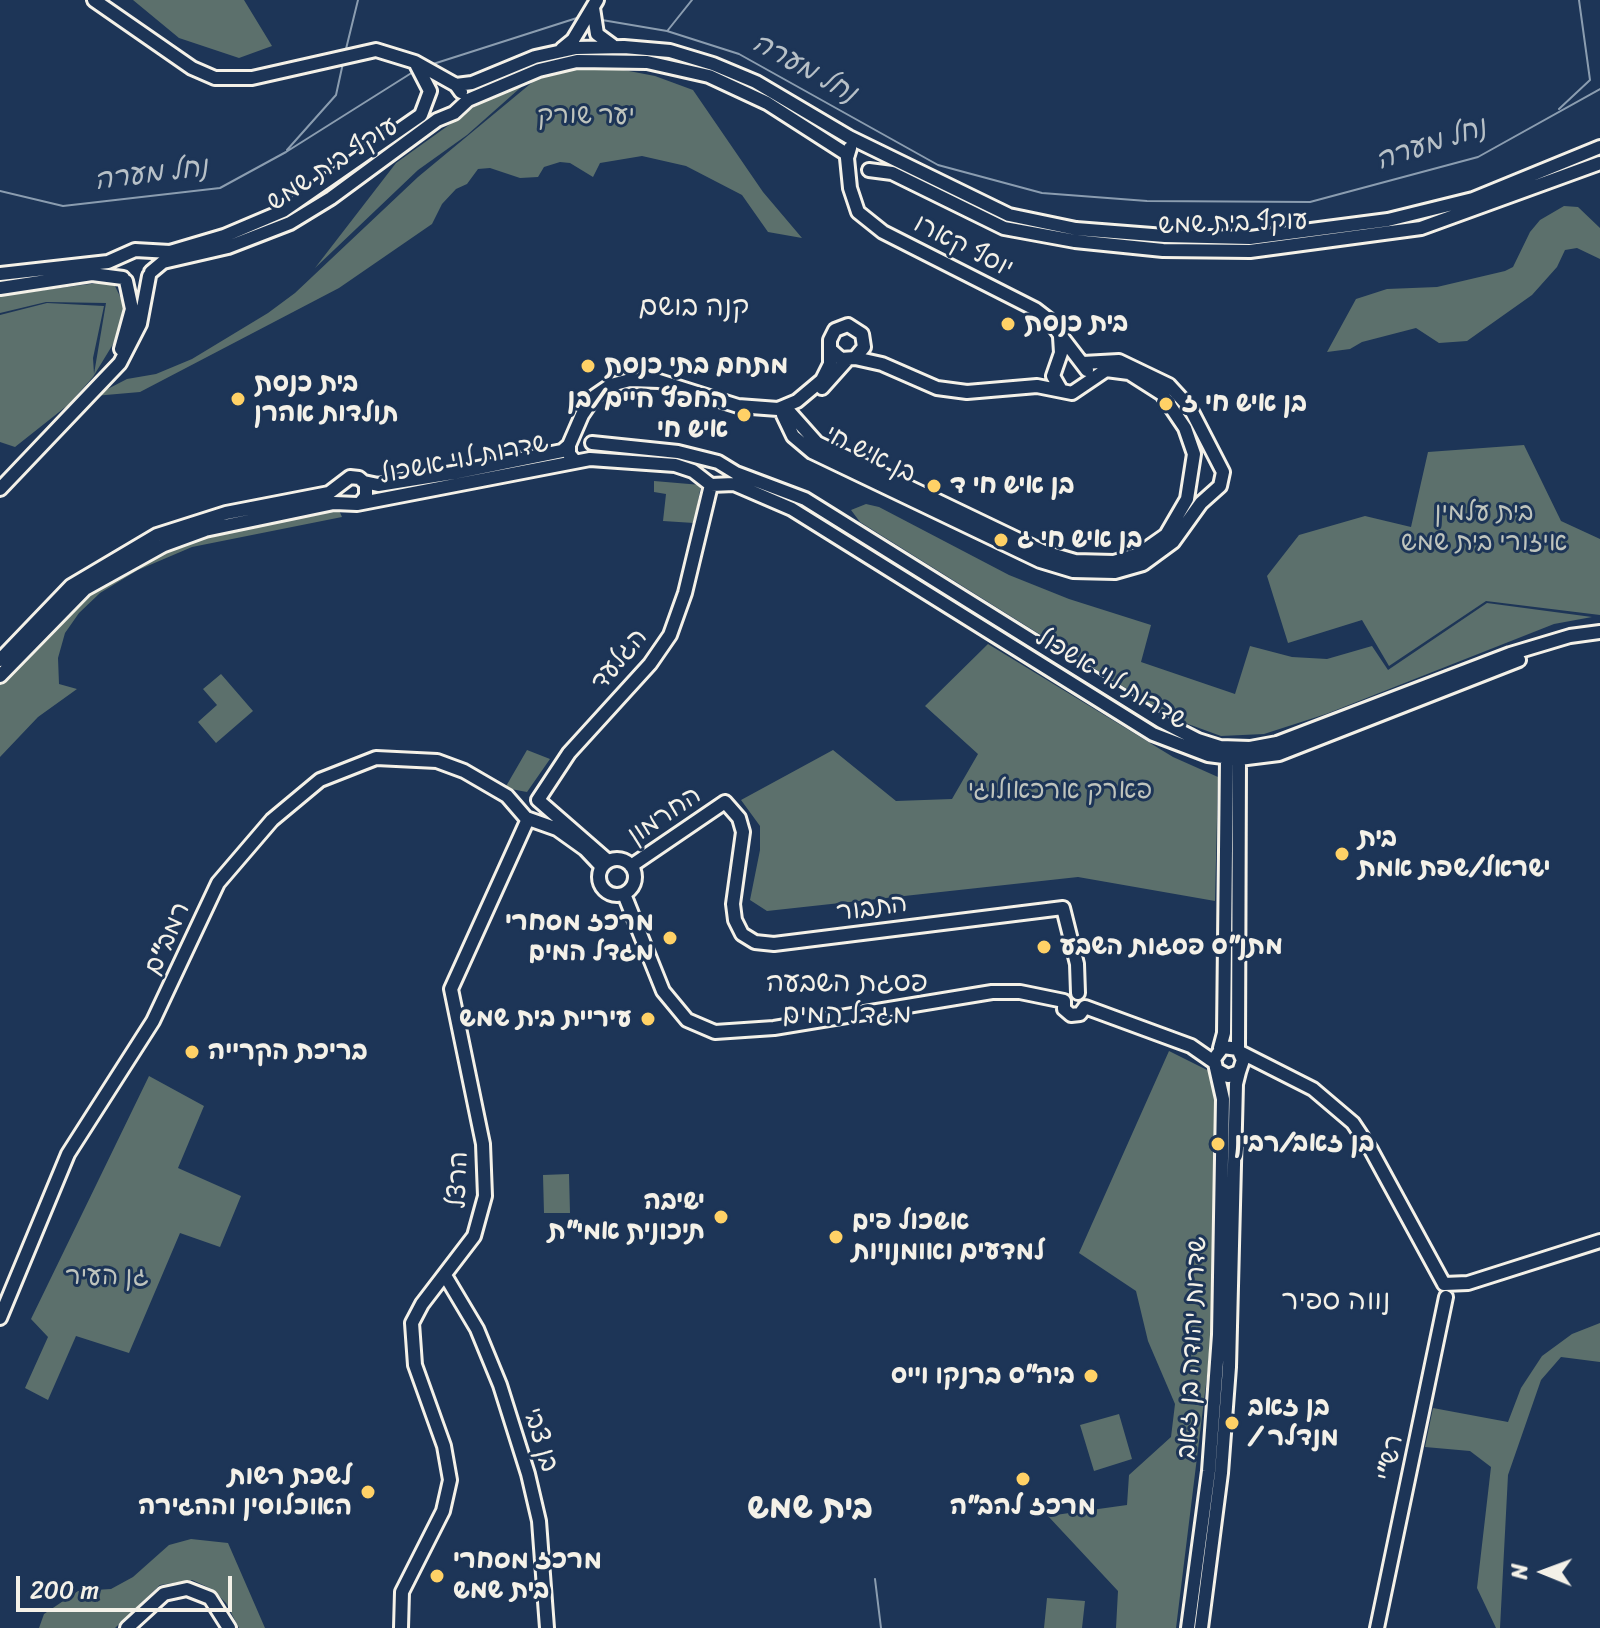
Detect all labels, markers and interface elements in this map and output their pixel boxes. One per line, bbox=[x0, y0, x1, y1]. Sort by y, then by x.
water label: נחל מערה bbox=[746, 27, 862, 111]
park label: יער שורק bbox=[537, 100, 635, 132]
street label: עוקף בית שמש bbox=[262, 111, 404, 219]
water label: נחל מערה bbox=[1372, 111, 1490, 179]
water label: נחל מערה bbox=[92, 151, 210, 199]
street label: עוקף בית שמש bbox=[1157, 206, 1309, 242]
street label: יוסף קארו bbox=[908, 209, 1018, 285]
district label: קנה בושם bbox=[638, 291, 750, 325]
place label: בית כנסת bbox=[1024, 308, 1128, 340]
marker: בית כנסת bbox=[999, 315, 1017, 333]
place label: מתחם בתי כנסת bbox=[604, 350, 788, 382]
marker: מתחם בתי כנסת bbox=[579, 357, 597, 375]
place label: בית כנסת תולדות אהרן bbox=[254, 368, 399, 430]
place label: החפץ חיים/בן איש חי bbox=[567, 384, 728, 446]
place label: בן איש חי ז bbox=[1182, 388, 1307, 420]
marker: בית כנסת תולדות אהרן bbox=[229, 390, 247, 408]
marker: בן איש חי ז bbox=[1157, 395, 1175, 413]
marker: החפץ חיים/בן איש חי bbox=[735, 406, 753, 424]
street label: בן איש חי bbox=[819, 420, 921, 490]
street label: שדרות לוי אשכול bbox=[377, 428, 551, 492]
place label: בן איש חי ד bbox=[950, 470, 1075, 502]
marker: בן איש חי ד bbox=[925, 477, 943, 495]
park label: בית עלמין איזורי בית שמש bbox=[1401, 497, 1567, 558]
place label: בן איש חי ג bbox=[1017, 524, 1143, 556]
marker: בן איש חי ג bbox=[992, 531, 1010, 549]
street label: שדרות לוי אשכול bbox=[1029, 622, 1193, 738]
street label: הגלעד bbox=[585, 623, 655, 697]
park label: פארק ארכאולוגי bbox=[968, 775, 1152, 807]
street label: החרמון bbox=[623, 780, 707, 852]
place label: בית ישראל/שפת אמת bbox=[1358, 823, 1550, 884]
marker: בית ישראל/שפת אמת bbox=[1333, 845, 1351, 863]
street label: התבור bbox=[835, 889, 909, 929]
street label: רמב"ם bbox=[138, 898, 198, 980]
place label: מרכז מסחרי מגדל המים bbox=[505, 907, 654, 968]
marker: מרכז מסחרי מגדל המים bbox=[661, 929, 679, 947]
place label: מתנ"ס פסגות השבע bbox=[1060, 931, 1283, 963]
marker: מתנ"ס פסגות השבע bbox=[1035, 938, 1053, 956]
district label: פסגת השבעה מגדל המים bbox=[766, 967, 928, 1033]
place label: עיריית בית שמש bbox=[459, 1003, 632, 1035]
marker: עיריית בית שמש bbox=[639, 1010, 657, 1028]
place label: בריכת הקרייה bbox=[208, 1036, 368, 1068]
marker: בריכת הקרייה bbox=[183, 1043, 201, 1061]
place label: בן זאב/רבין bbox=[1234, 1128, 1375, 1160]
marker: בן זאב/רבין bbox=[1209, 1135, 1227, 1153]
street label: הרצל bbox=[442, 1151, 476, 1209]
place label: ישיבה תיכונית אמי"ת bbox=[548, 1186, 705, 1248]
place label: אשכול פים למדעים ואומנויות bbox=[852, 1206, 1045, 1268]
marker: ישיבה תיכונית אמי"ת bbox=[712, 1208, 730, 1226]
marker: אשכול פים למדעים ואומנויות bbox=[827, 1228, 845, 1246]
street label: שדרות יהודה בן זאב bbox=[1172, 1236, 1214, 1460]
park label: גן העיר bbox=[65, 1261, 149, 1293]
district label: נווה ספיר bbox=[1282, 1285, 1390, 1319]
place label: ביה"ס ברנקו וייס bbox=[891, 1360, 1075, 1392]
marker: ביה"ס ברנקו וייס bbox=[1082, 1367, 1100, 1385]
place label: בן זאב / מנדלר bbox=[1248, 1392, 1339, 1454]
street label: בן צבי bbox=[516, 1404, 564, 1476]
marker: בן זאב / מנדלר bbox=[1223, 1414, 1241, 1432]
street label: רש"י bbox=[1371, 1432, 1411, 1484]
place label: לשכת רשות האוכלוסין וההגירה bbox=[138, 1461, 352, 1522]
marker: מרכז להב"ה bbox=[1014, 1470, 1032, 1488]
marker: לשכת רשות האוכלוסין וההגירה bbox=[359, 1483, 377, 1501]
district label: בית שמש bbox=[747, 1489, 873, 1529]
place label: מרכז להב"ה bbox=[950, 1491, 1096, 1523]
north arrow bbox=[1504, 1532, 1584, 1612]
place label: מרכז מסחרי בית שמש bbox=[453, 1545, 602, 1606]
scale bar bbox=[20, 1560, 236, 1610]
text: N bbox=[1500, 1564, 1539, 1580]
marker: מרכז מסחרי בית שמש bbox=[428, 1567, 446, 1585]
text: 200 m bbox=[30, 1569, 99, 1611]

